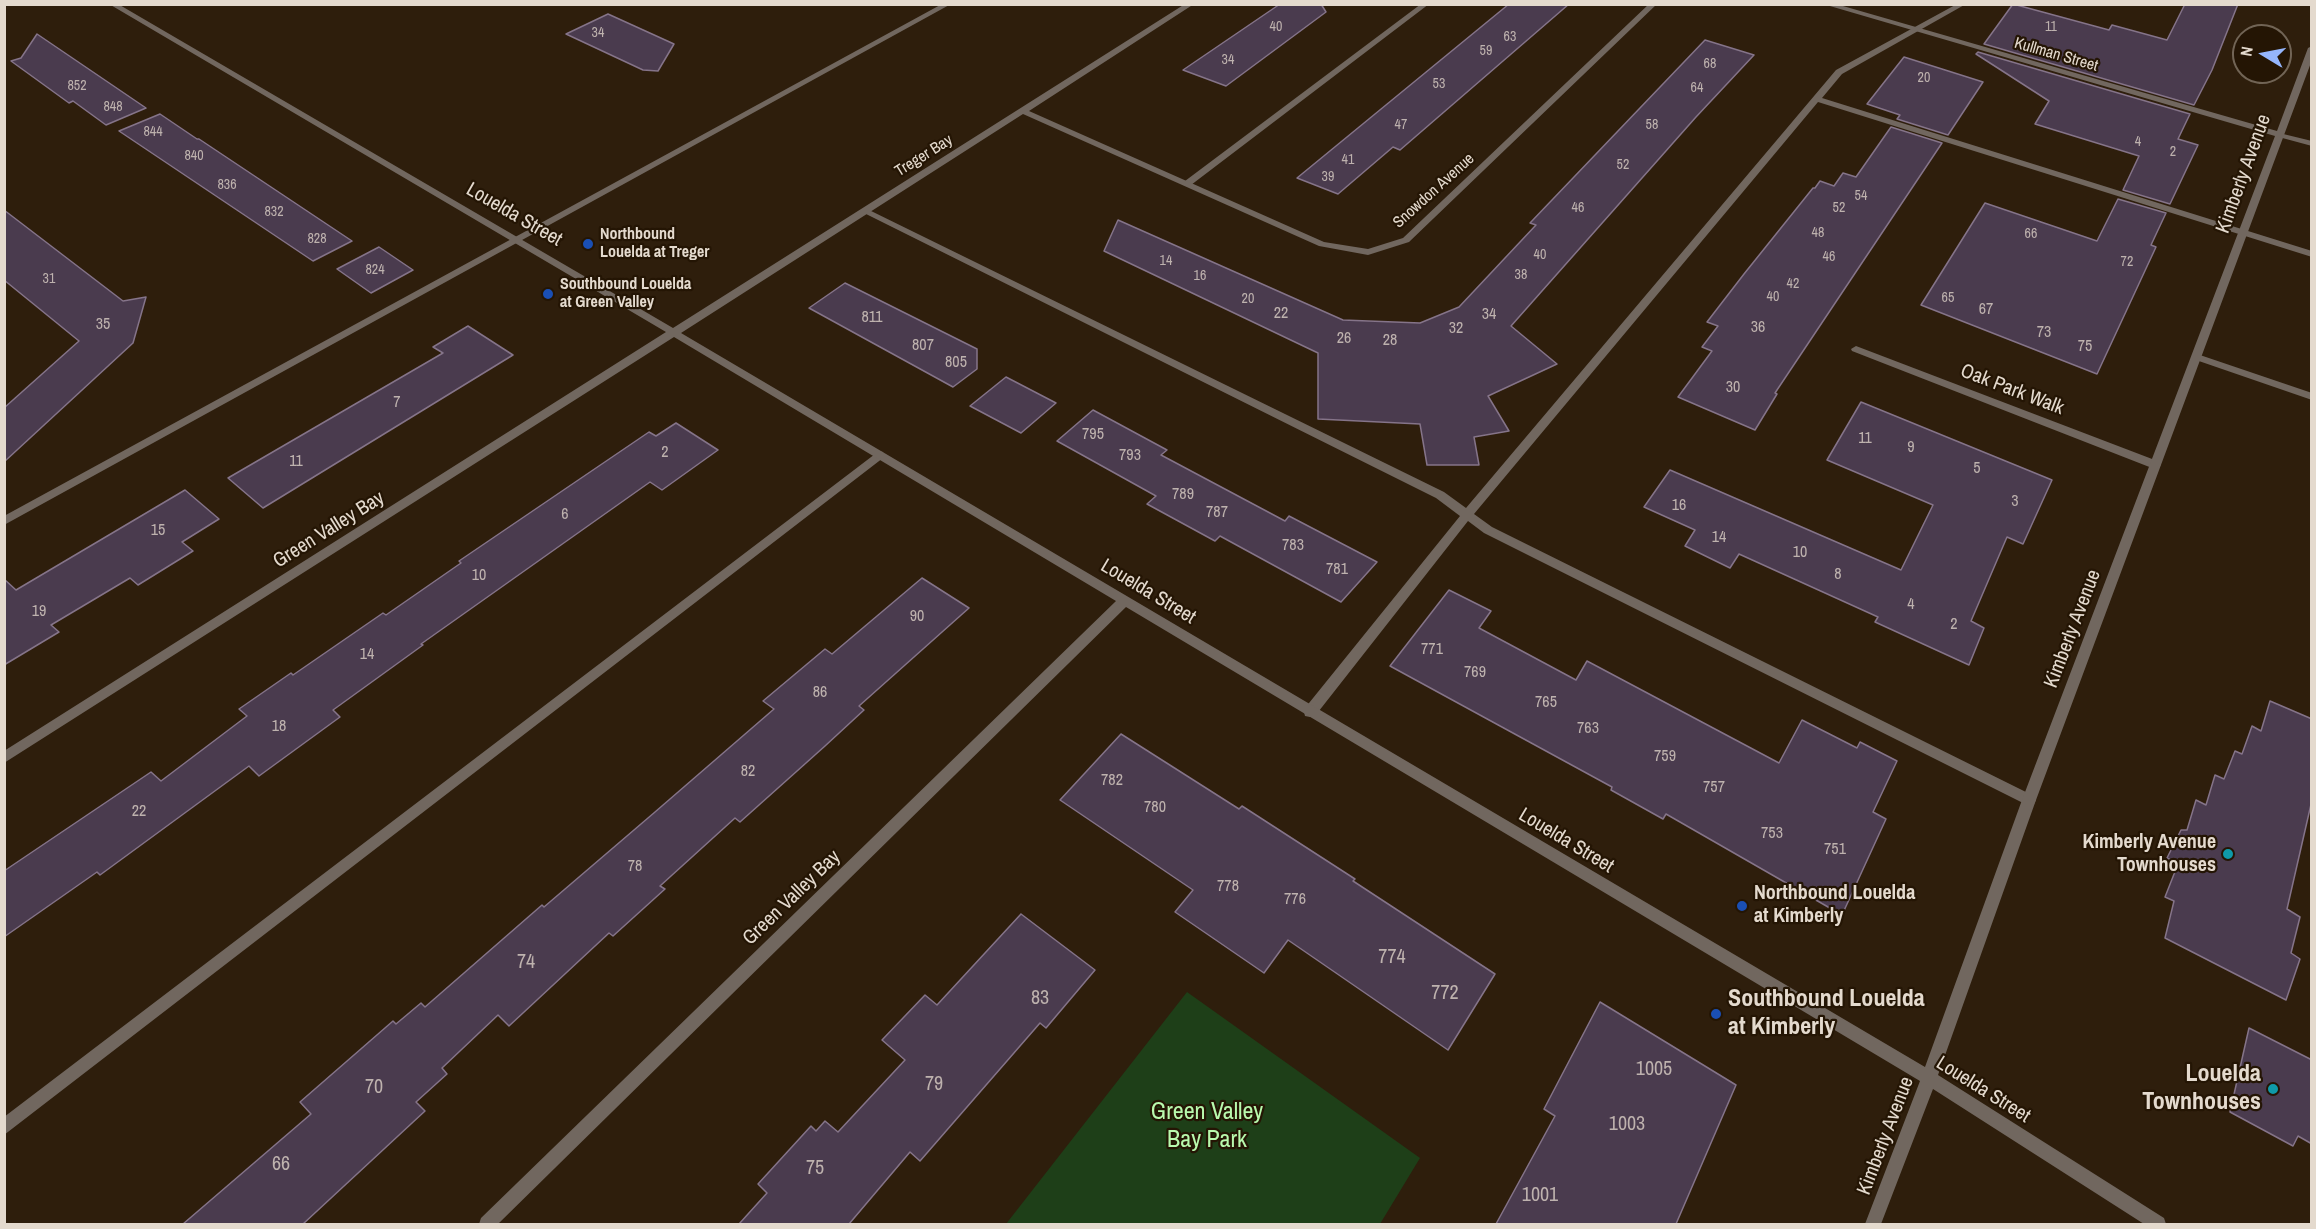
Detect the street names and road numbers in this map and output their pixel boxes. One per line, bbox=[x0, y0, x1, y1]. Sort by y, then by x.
street label: Kullman Street bbox=[2012, 34, 2100, 76]
street label: Kimberly Avenue bbox=[2211, 111, 2277, 237]
street label: Treger Bay bbox=[892, 131, 956, 181]
street label: Snowdon Avenue bbox=[1389, 150, 1479, 232]
street label: Louelda Street bbox=[462, 178, 566, 252]
street label: Oak Park Walk bbox=[1957, 359, 2067, 421]
street label: Green Valley Bay bbox=[269, 486, 389, 574]
street label: Louelda Street bbox=[1096, 554, 1200, 630]
street label: Kimberly Avenue bbox=[2039, 567, 2107, 691]
street label: Louelda Street bbox=[1514, 803, 1618, 879]
street label: Green Valley Bay bbox=[738, 845, 846, 951]
street label: Louelda Street bbox=[1931, 1052, 2035, 1128]
street label: Kimberly Avenue bbox=[1852, 1074, 1920, 1198]

